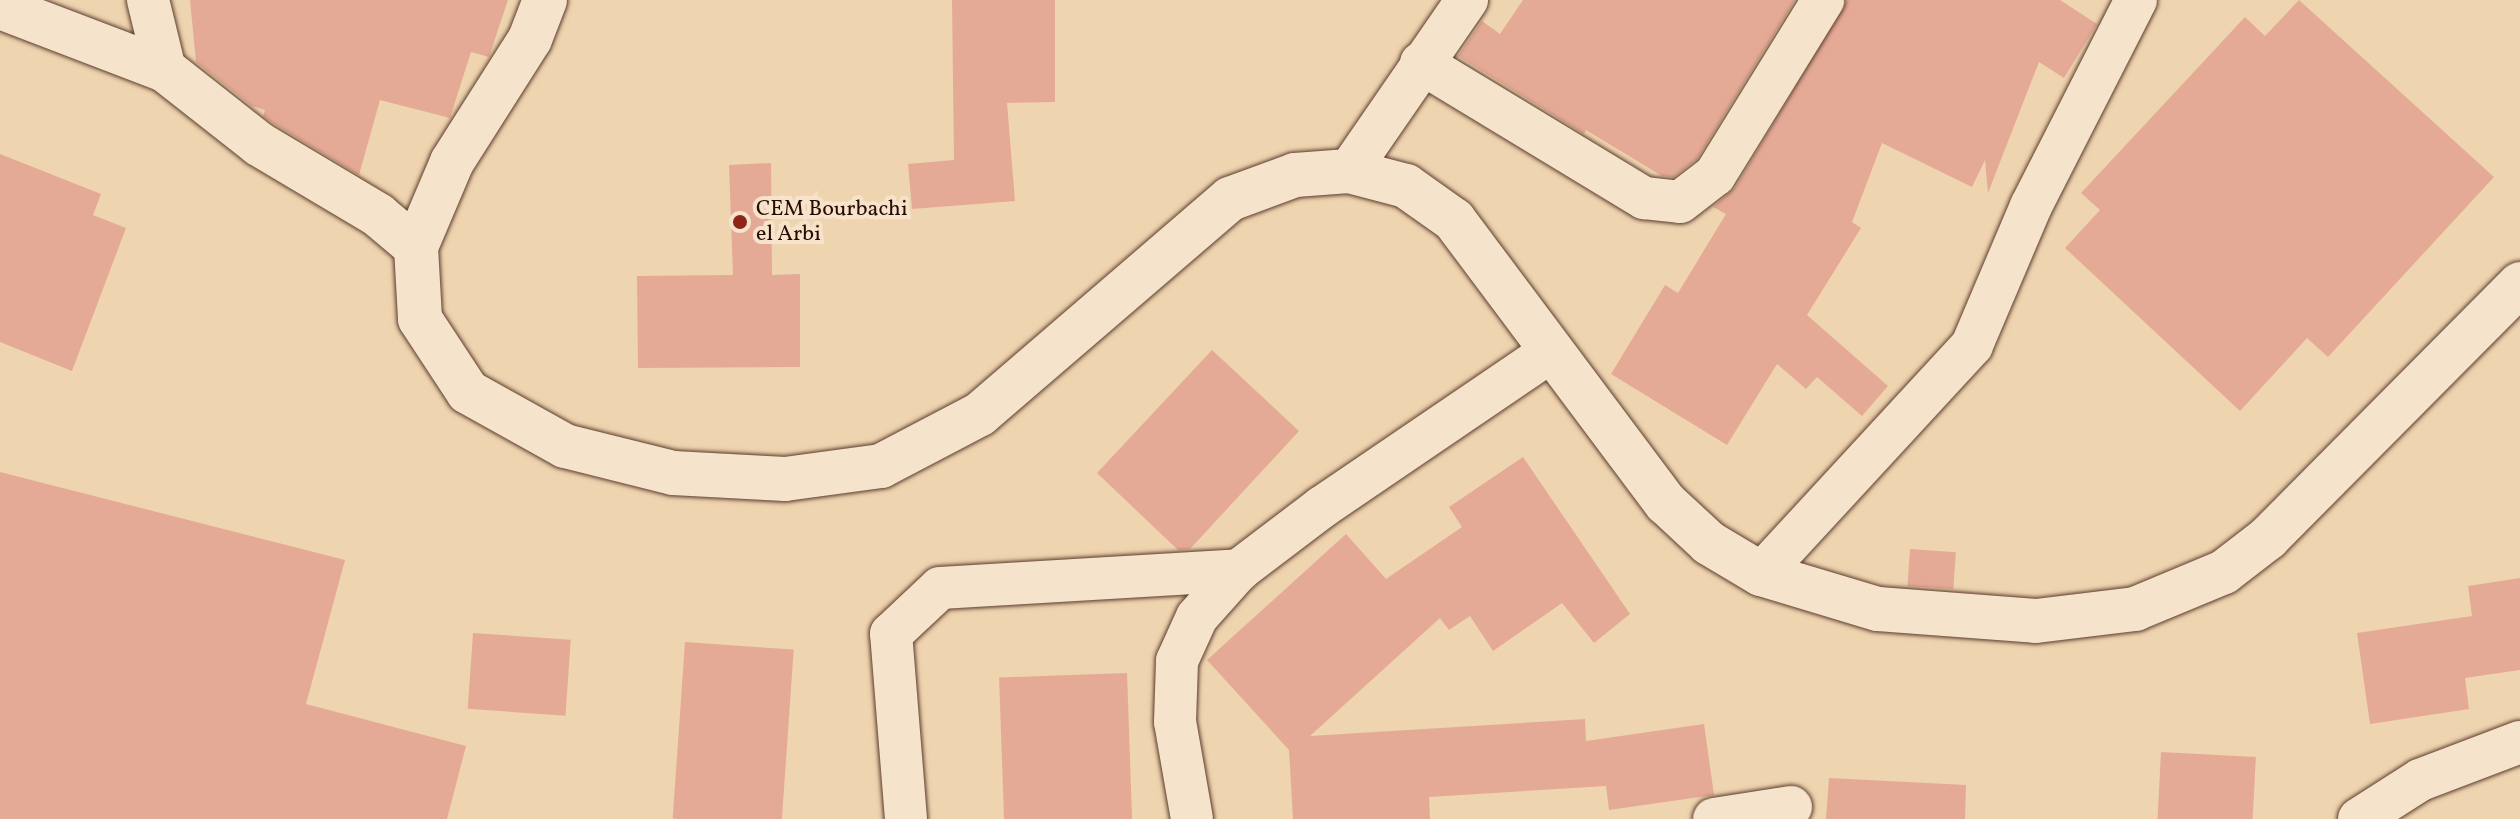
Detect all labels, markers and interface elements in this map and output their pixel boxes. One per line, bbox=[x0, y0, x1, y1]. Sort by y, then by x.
place label: CEM Bourbachi el Arbi bbox=[756, 196, 908, 248]
marker: CEM Bourbachi el Arbi bbox=[731, 213, 749, 231]

